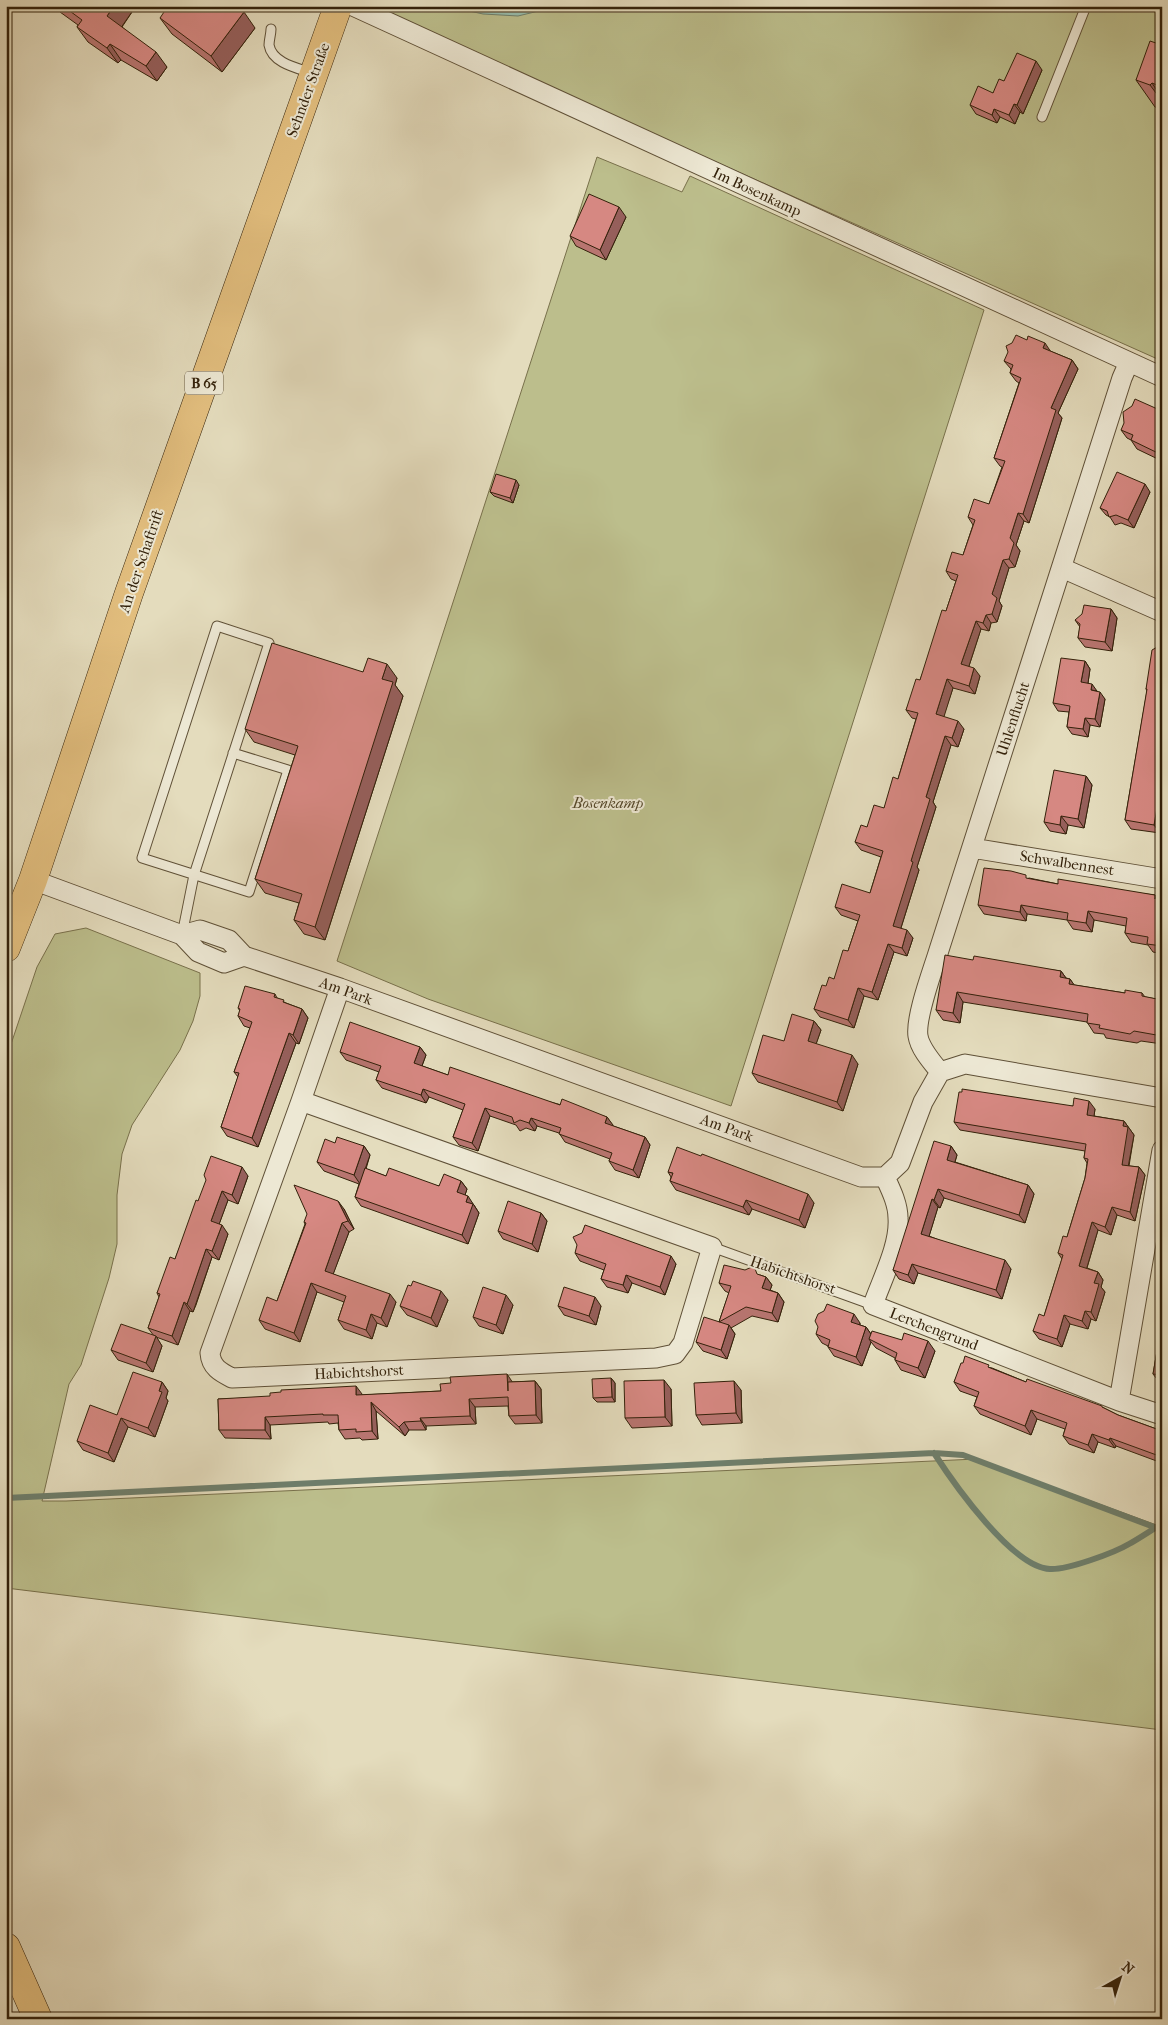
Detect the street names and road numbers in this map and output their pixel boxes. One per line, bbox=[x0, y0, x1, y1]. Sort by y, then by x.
street label: Sehnder Straße bbox=[283, 40, 334, 140]
street label: Im Bosenkamp bbox=[710, 164, 804, 220]
road number: B 65 bbox=[185, 372, 223, 394]
street label: An der Schaftrift bbox=[115, 506, 167, 616]
street label: Uhlenflucht bbox=[992, 679, 1034, 759]
street label: Schwalbennest bbox=[1019, 847, 1116, 879]
street label: Am Park bbox=[316, 973, 375, 1009]
street label: Am Park bbox=[697, 1110, 756, 1146]
street label: Habichtshorst bbox=[748, 1252, 839, 1298]
street label: Lerchengrund bbox=[887, 1304, 982, 1354]
street label: Habichtshorst bbox=[314, 1361, 405, 1383]

